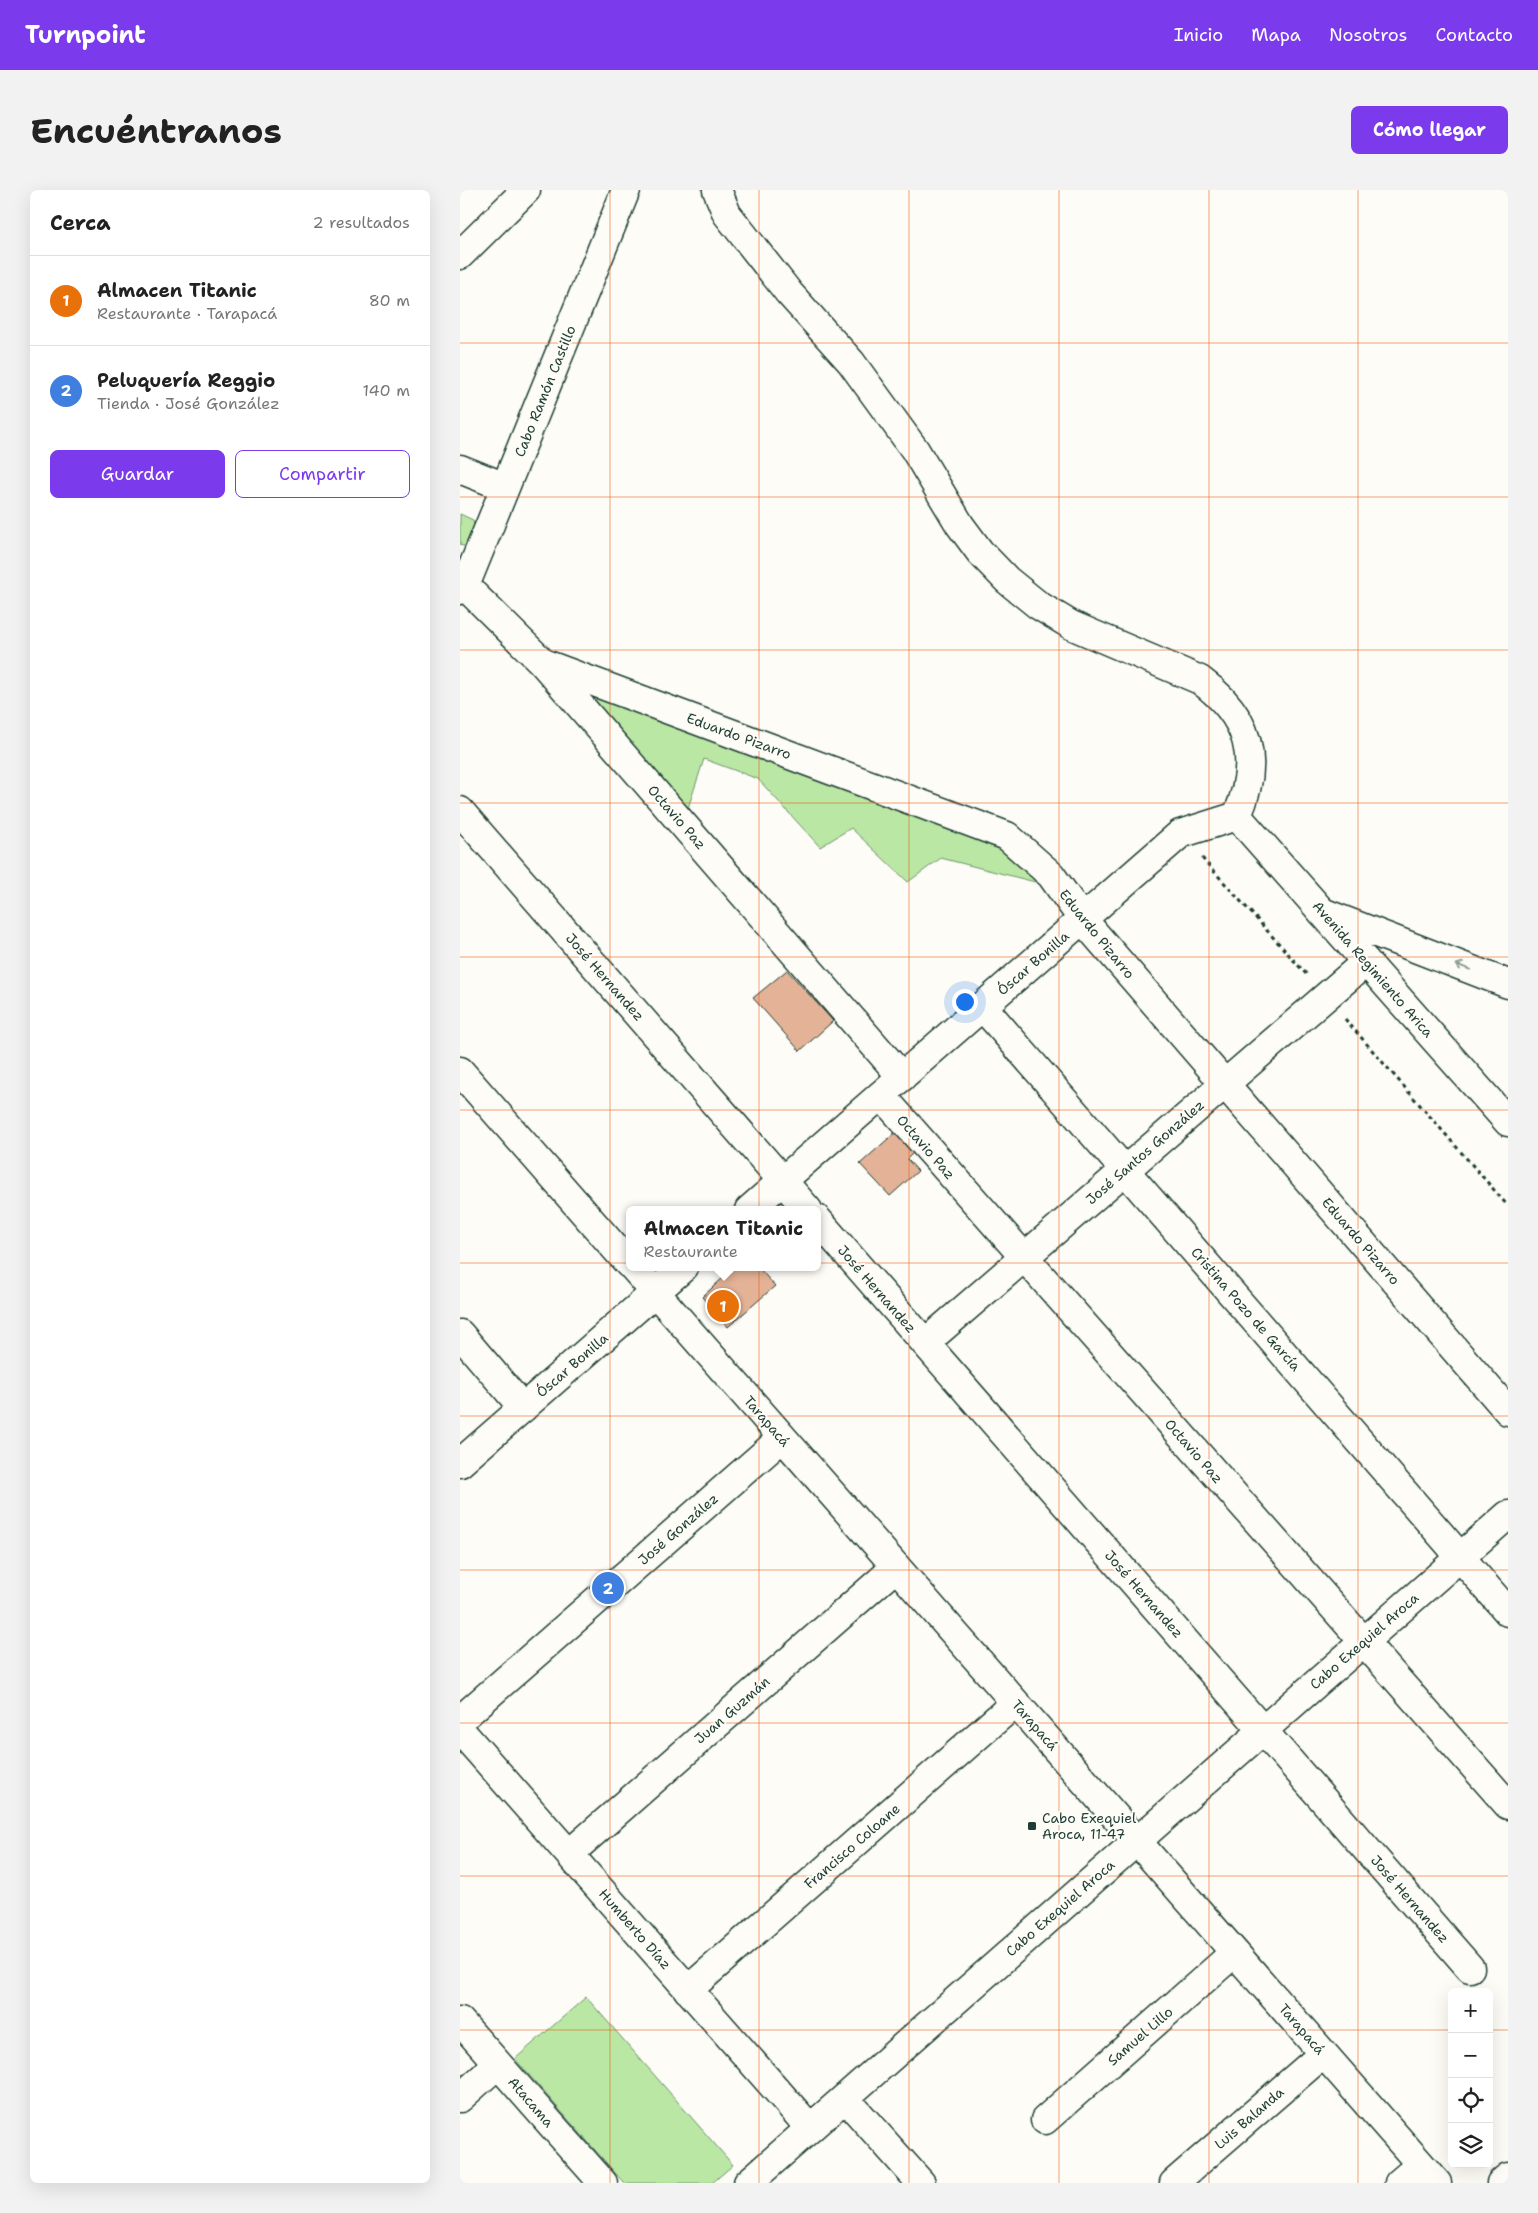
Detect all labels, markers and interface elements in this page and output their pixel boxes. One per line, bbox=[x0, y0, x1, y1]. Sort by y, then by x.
text: Turnpoint bbox=[25, 19, 146, 51]
text: Inicio bbox=[1174, 23, 1223, 47]
text: Mapa bbox=[1251, 23, 1301, 47]
text: Nosotros bbox=[1329, 23, 1407, 47]
text: Contacto bbox=[1435, 23, 1513, 47]
button: Cómo llegar bbox=[1351, 106, 1508, 154]
text: Encuéntranos bbox=[30, 107, 282, 154]
text: Cerca bbox=[50, 209, 111, 237]
text: 2 resultados bbox=[312, 212, 410, 233]
text: Almacen Titanic bbox=[97, 278, 257, 303]
text: 1 bbox=[62, 290, 70, 311]
text: 80 m bbox=[369, 290, 410, 311]
text: Restaurante · Tarapacá bbox=[97, 303, 277, 324]
street label: Cabo Ramón Castillo bbox=[510, 323, 580, 459]
text: Peluquería Reggio bbox=[97, 368, 275, 393]
text: 2 bbox=[60, 380, 72, 401]
text: 140 m bbox=[363, 380, 410, 401]
text: Tienda · José González bbox=[97, 393, 280, 414]
button: Guardar bbox=[50, 450, 225, 498]
button: Compartir bbox=[235, 450, 410, 498]
street label: Eduardo Pizarro bbox=[684, 709, 794, 763]
street label: Octavio Paz bbox=[644, 781, 710, 853]
street label: Eduardo Pizarro bbox=[1055, 886, 1139, 982]
street label: Avenida Regimiento Arica bbox=[1309, 897, 1437, 1041]
street label: Óscar Bonilla bbox=[993, 927, 1073, 999]
street label: José Hernandez bbox=[562, 929, 648, 1025]
one-way arrow bbox=[1455, 961, 1470, 970]
your location bbox=[952, 989, 978, 1015]
street label: José Santos González bbox=[1082, 1096, 1208, 1208]
street label: Octavio Paz bbox=[893, 1111, 959, 1183]
street label: Eduardo Pizarro bbox=[1318, 1194, 1404, 1288]
popup bbox=[626, 1206, 821, 1271]
text: Almacen Titanic bbox=[644, 1216, 803, 1241]
text: Restaurante bbox=[644, 1241, 738, 1262]
street label: José Hernandez bbox=[834, 1241, 920, 1337]
street label: Cristina Pozo de García bbox=[1187, 1243, 1305, 1375]
pin: 1 bbox=[707, 1287, 739, 1325]
street label: Óscar Bonilla bbox=[532, 1329, 612, 1401]
street label: Tarapacá bbox=[740, 1392, 794, 1450]
street label: Octavio Paz bbox=[1161, 1415, 1227, 1487]
street label: José González bbox=[634, 1489, 722, 1569]
street label: José Hernandez bbox=[1101, 1546, 1187, 1642]
pin: 2 bbox=[592, 1569, 624, 1607]
street label: Cabo Exequiel Aroca bbox=[1306, 1588, 1422, 1693]
street label: Juan Guzmán bbox=[691, 1672, 774, 1748]
street label: Tarapacá bbox=[1008, 1696, 1062, 1754]
street label: Francisco Coloane bbox=[800, 1799, 904, 1893]
place label: Cabo Exequiel Aroca, 11-47 bbox=[1042, 1809, 1137, 1843]
marker: Cabo Exequiel Aroca, 11-47 bbox=[1026, 1820, 1038, 1832]
street label: José Hernandez bbox=[1367, 1851, 1453, 1947]
street label: Cabo Exequiel Aroca bbox=[1002, 1855, 1118, 1960]
street label: Humberto Díaz bbox=[595, 1885, 675, 1973]
map controls bbox=[1448, 1988, 1493, 2168]
button: + bbox=[1448, 1988, 1493, 2033]
street label: Tarapacá bbox=[1275, 2000, 1329, 2058]
street label: Samuel Lillo bbox=[1104, 2003, 1176, 2069]
button: − bbox=[1448, 2033, 1493, 2078]
street label: Atacama bbox=[504, 2073, 558, 2131]
button: locate bbox=[1448, 2078, 1493, 2123]
street label: Luis Balanda bbox=[1211, 2083, 1288, 2153]
button: layers bbox=[1448, 2123, 1493, 2168]

